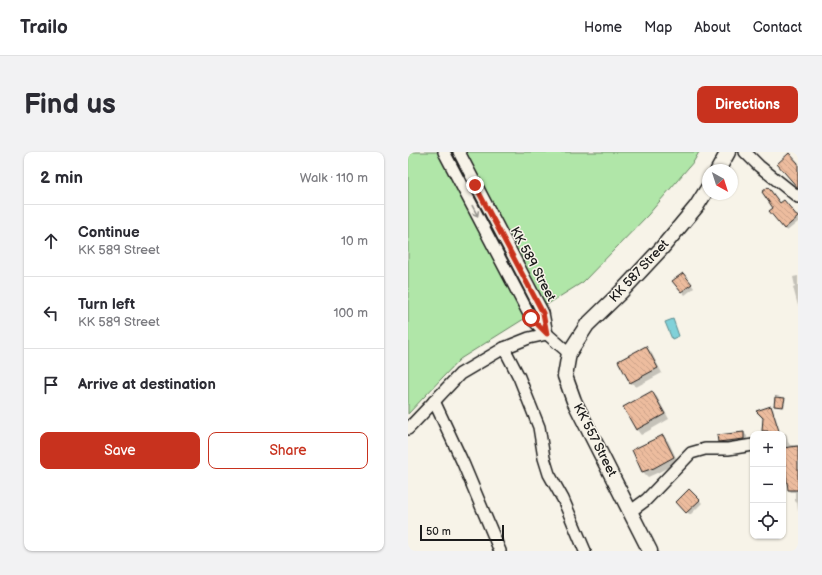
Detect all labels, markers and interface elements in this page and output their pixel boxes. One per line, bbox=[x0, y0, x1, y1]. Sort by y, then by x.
text: Trailo bbox=[20, 16, 68, 39]
text: Home bbox=[584, 19, 622, 36]
text: Map bbox=[644, 19, 672, 36]
text: About bbox=[694, 19, 731, 36]
text: Contact bbox=[753, 19, 802, 36]
button: Directions bbox=[697, 86, 798, 123]
text: Find us bbox=[24, 88, 116, 121]
north arrow bbox=[702, 164, 738, 200]
text: 2 min bbox=[40, 168, 83, 188]
text: Walk · 110 m bbox=[300, 170, 368, 186]
route end bbox=[466, 176, 484, 194]
one-way arrow bbox=[472, 205, 479, 217]
text: Continue bbox=[78, 223, 140, 242]
street label: KK 589 Street bbox=[507, 224, 559, 304]
icon: ahead bbox=[40, 230, 62, 252]
text: 10 m bbox=[341, 233, 368, 249]
street label: KK 587 Street bbox=[606, 236, 672, 306]
text: KK 589 Street bbox=[78, 242, 160, 258]
text: Turn left bbox=[78, 295, 135, 314]
icon: left bbox=[40, 302, 62, 324]
text: 100 m bbox=[333, 305, 368, 321]
route start bbox=[522, 309, 540, 327]
text: KK 589 Street bbox=[78, 314, 160, 330]
icon: arrive bbox=[40, 374, 62, 396]
text: Arrive at destination bbox=[78, 375, 216, 394]
street label: KK 557 Street bbox=[570, 401, 620, 479]
map controls bbox=[750, 431, 786, 539]
button: + bbox=[750, 431, 786, 467]
button: Save bbox=[40, 432, 200, 469]
button: Share bbox=[208, 432, 368, 469]
button: − bbox=[750, 467, 786, 503]
button: locate bbox=[750, 503, 786, 539]
scale bar bbox=[420, 523, 504, 542]
text: 50 m bbox=[426, 525, 451, 538]

